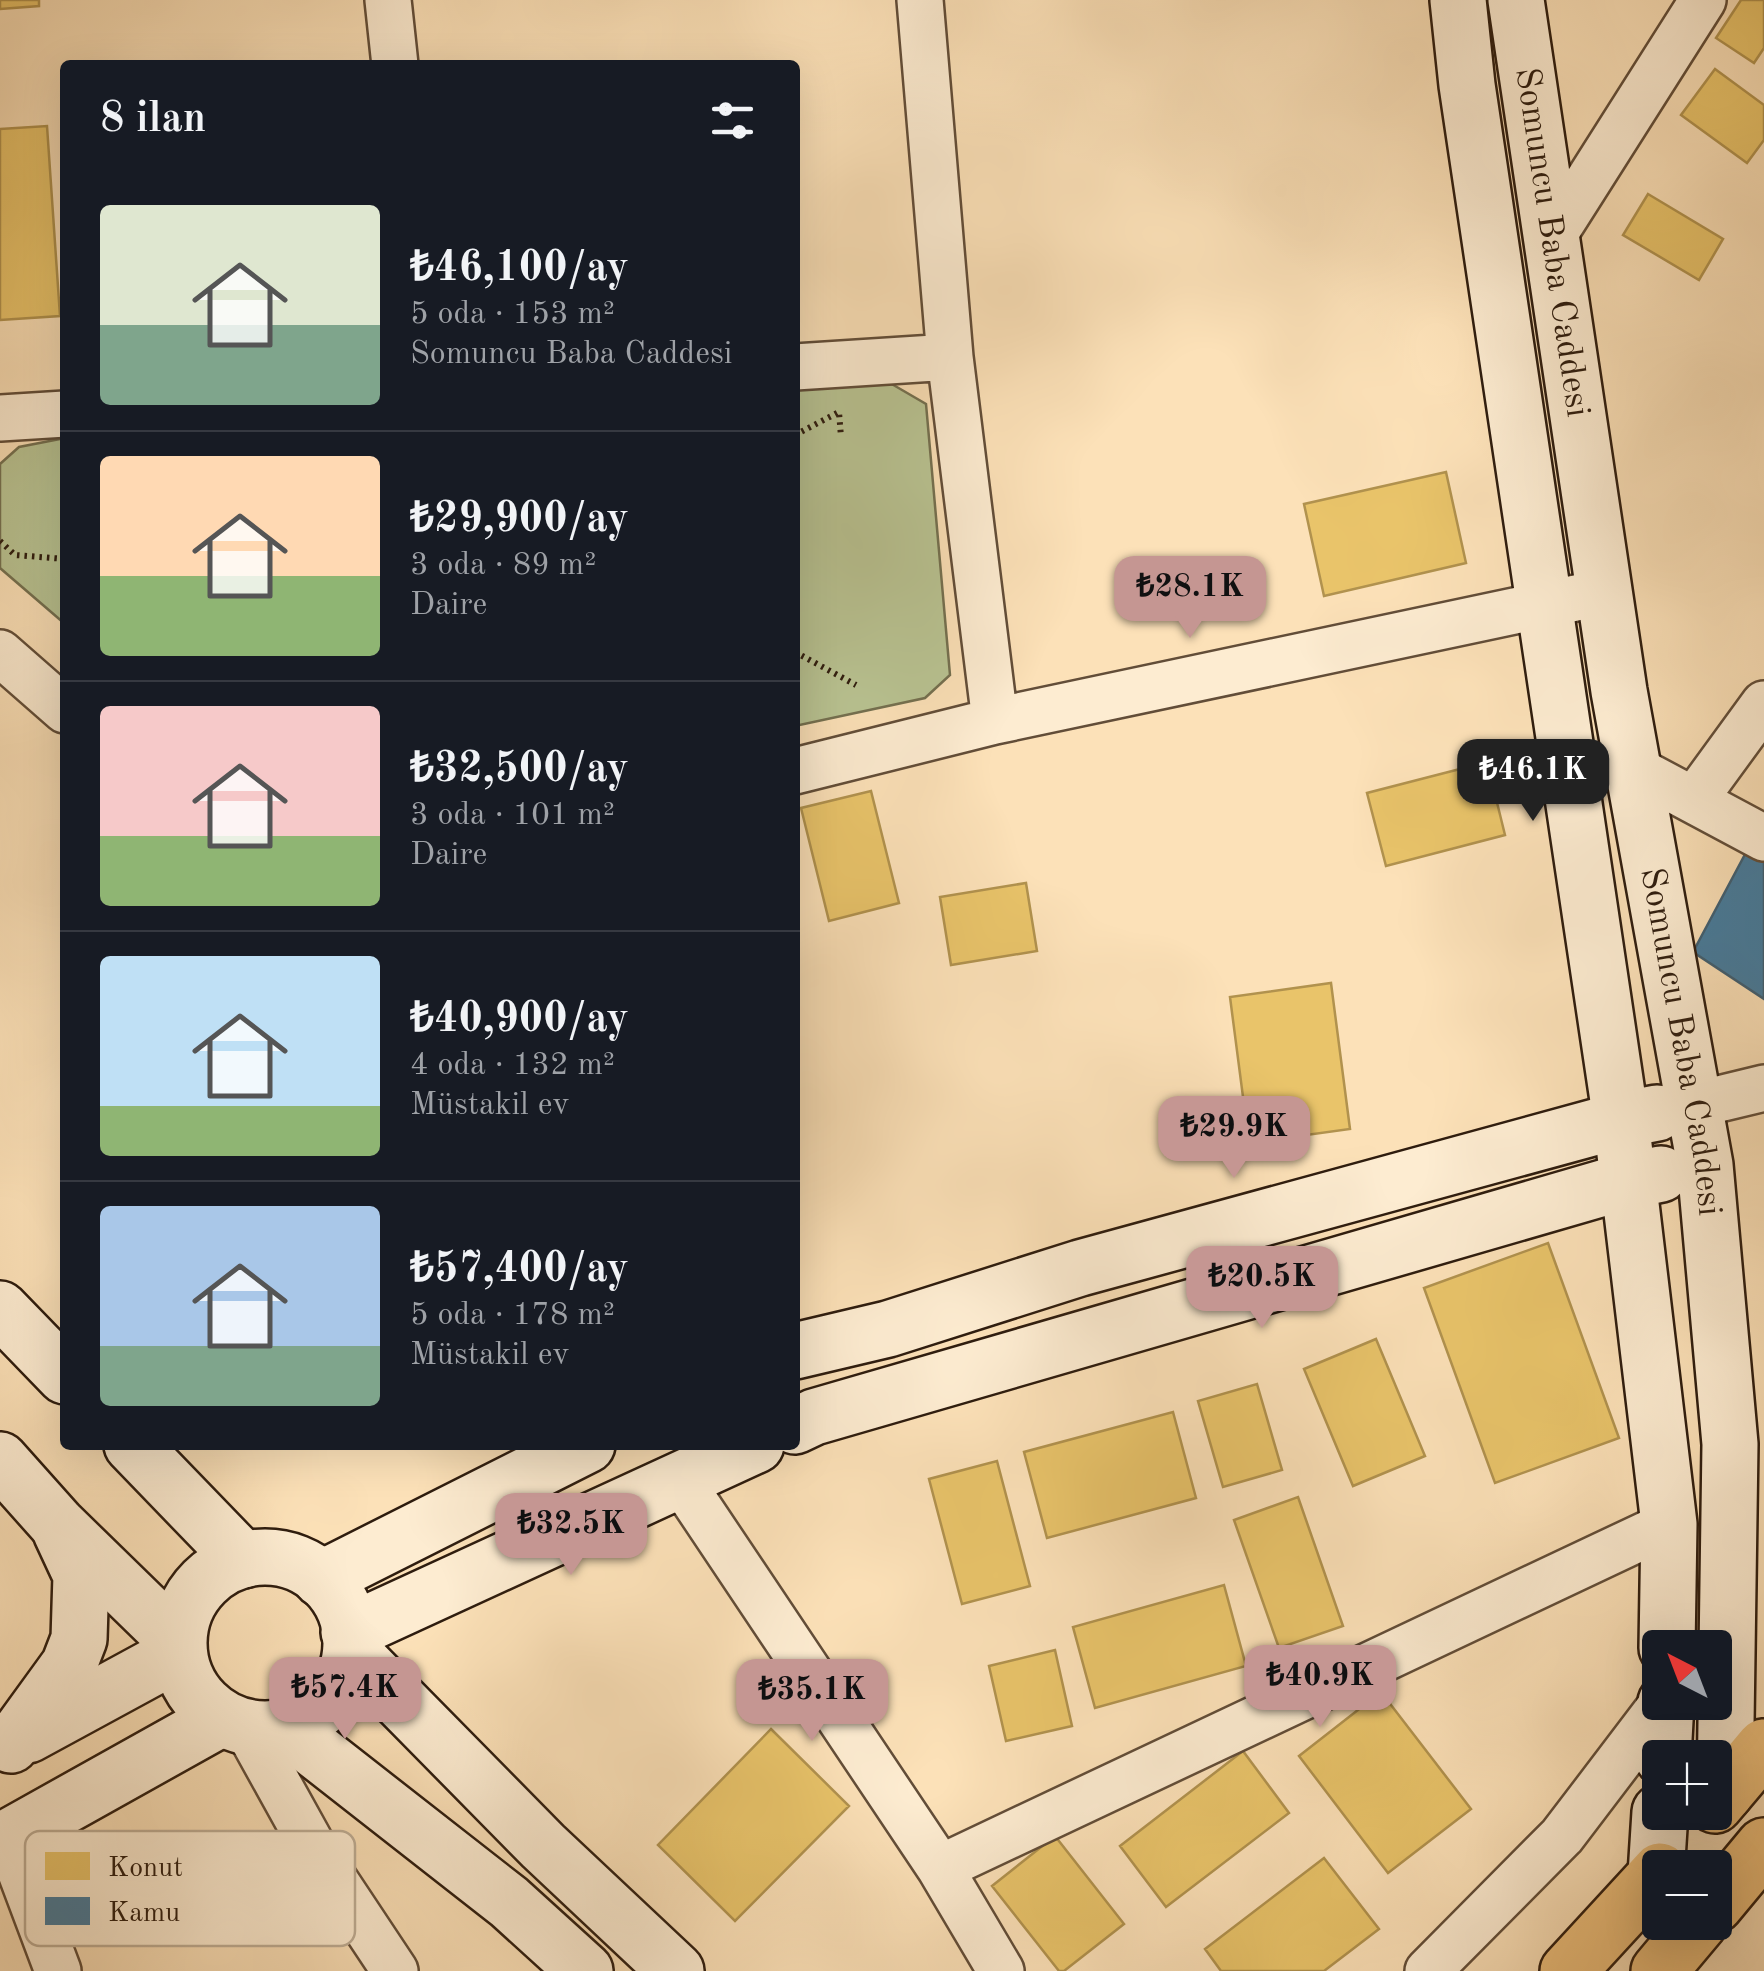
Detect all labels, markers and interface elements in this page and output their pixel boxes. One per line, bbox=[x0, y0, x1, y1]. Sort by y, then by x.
street label: Somuncu Baba Caddesi bbox=[1509, 65, 1595, 419]
icon: filters bbox=[705, 93, 760, 148]
text: 8 ilan bbox=[100, 99, 206, 141]
icon: home bbox=[180, 245, 300, 365]
text: ₺46,100/ay bbox=[410, 248, 629, 290]
text: 5 oda · 153 m² bbox=[410, 299, 615, 331]
text: Somuncu Baba Caddesi bbox=[410, 339, 732, 371]
icon: home bbox=[180, 496, 300, 616]
text: ₺29,900/ay bbox=[410, 499, 629, 541]
text: 3 oda · 89 m² bbox=[410, 550, 596, 582]
pin: ₺28.1K bbox=[1109, 556, 1271, 641]
text: ₺28.1K bbox=[1136, 572, 1244, 604]
text: Daire bbox=[410, 590, 487, 622]
pin: ₺46.1K bbox=[1452, 739, 1614, 824]
icon: home bbox=[180, 746, 300, 866]
text: ₺32,500/ay bbox=[410, 749, 629, 791]
text: ₺46.1K bbox=[1479, 755, 1587, 787]
text: 3 oda · 101 m² bbox=[410, 800, 615, 832]
text: Daire bbox=[410, 840, 487, 872]
street label: Somuncu Baba Caddesi bbox=[1634, 865, 1727, 1217]
icon: home bbox=[180, 996, 300, 1116]
text: ₺40,900/ay bbox=[410, 999, 629, 1041]
text: 4 oda · 132 m² bbox=[410, 1050, 615, 1082]
text: Müstakil ev bbox=[410, 1090, 569, 1122]
pin: ₺29.9K bbox=[1153, 1096, 1315, 1181]
text: ₺29.9K bbox=[1180, 1112, 1288, 1144]
icon: home bbox=[180, 1246, 300, 1366]
pin: ₺20.5K bbox=[1181, 1246, 1343, 1331]
text: ₺57,400/ay bbox=[410, 1249, 629, 1291]
text: ₺20.5K bbox=[1208, 1262, 1316, 1294]
text: 5 oda · 178 m² bbox=[410, 1300, 615, 1332]
text: Müstakil ev bbox=[410, 1340, 569, 1372]
pin: ₺32.5K bbox=[490, 1493, 652, 1578]
text: ₺32.5K bbox=[517, 1509, 625, 1541]
north arrow bbox=[1642, 1630, 1732, 1720]
map controls bbox=[1642, 1630, 1732, 1940]
pin: ₺40.9K bbox=[1239, 1645, 1401, 1730]
pin: ₺57.4K bbox=[264, 1657, 426, 1742]
pin: ₺35.1K bbox=[731, 1659, 893, 1744]
text: ₺40.9K bbox=[1266, 1661, 1374, 1693]
text: ₺57.4K bbox=[291, 1673, 399, 1705]
text: ₺35.1K bbox=[758, 1675, 866, 1707]
button: + bbox=[1642, 1740, 1732, 1830]
legend bbox=[25, 1831, 355, 1946]
button: − bbox=[1642, 1850, 1732, 1940]
text: Konut bbox=[108, 1855, 183, 1883]
text: Kamu bbox=[108, 1900, 180, 1928]

